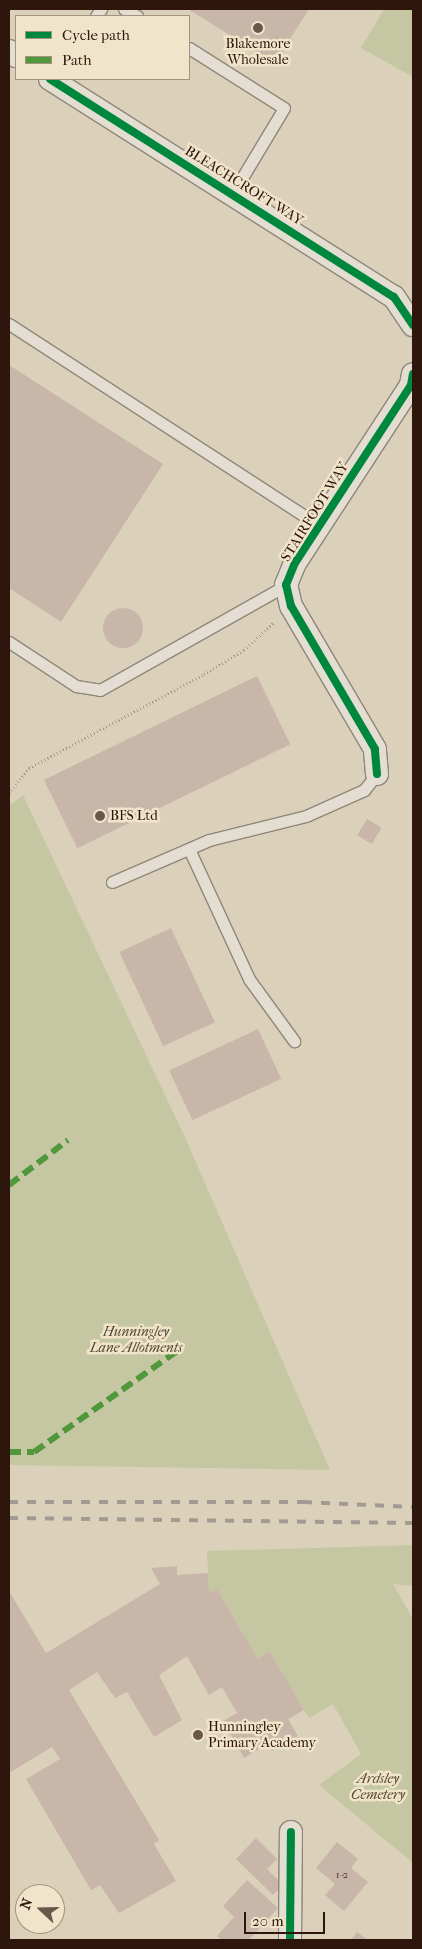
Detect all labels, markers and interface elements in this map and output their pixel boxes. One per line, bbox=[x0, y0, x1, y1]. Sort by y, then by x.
legend bbox=[15, 15, 190, 80]
marker: Blakemore Wholesale bbox=[252, 22, 264, 34]
text: Cycle path bbox=[62, 26, 130, 44]
place label: Blakemore Wholesale bbox=[226, 36, 290, 68]
text: Path bbox=[62, 51, 92, 69]
street label: BLEACHCROFT WAY bbox=[182, 143, 306, 229]
street label: STAIRFOOT WAY bbox=[278, 459, 352, 565]
place label: BFS Ltd bbox=[110, 808, 158, 824]
marker: BFS Ltd bbox=[94, 810, 106, 822]
park label: Hunningley Lane Allotments bbox=[90, 1324, 182, 1356]
place label: Hunningley Primary Academy bbox=[208, 1719, 316, 1751]
marker: Hunningley Primary Academy bbox=[192, 1729, 204, 1741]
park label: Ardsley Cemetery bbox=[351, 1771, 405, 1804]
house number: 1-2 bbox=[336, 1868, 348, 1882]
north arrow bbox=[15, 1884, 65, 1934]
text: N bbox=[17, 1896, 36, 1912]
scale bar bbox=[247, 1902, 328, 1934]
text: 20 m bbox=[252, 1912, 284, 1930]

